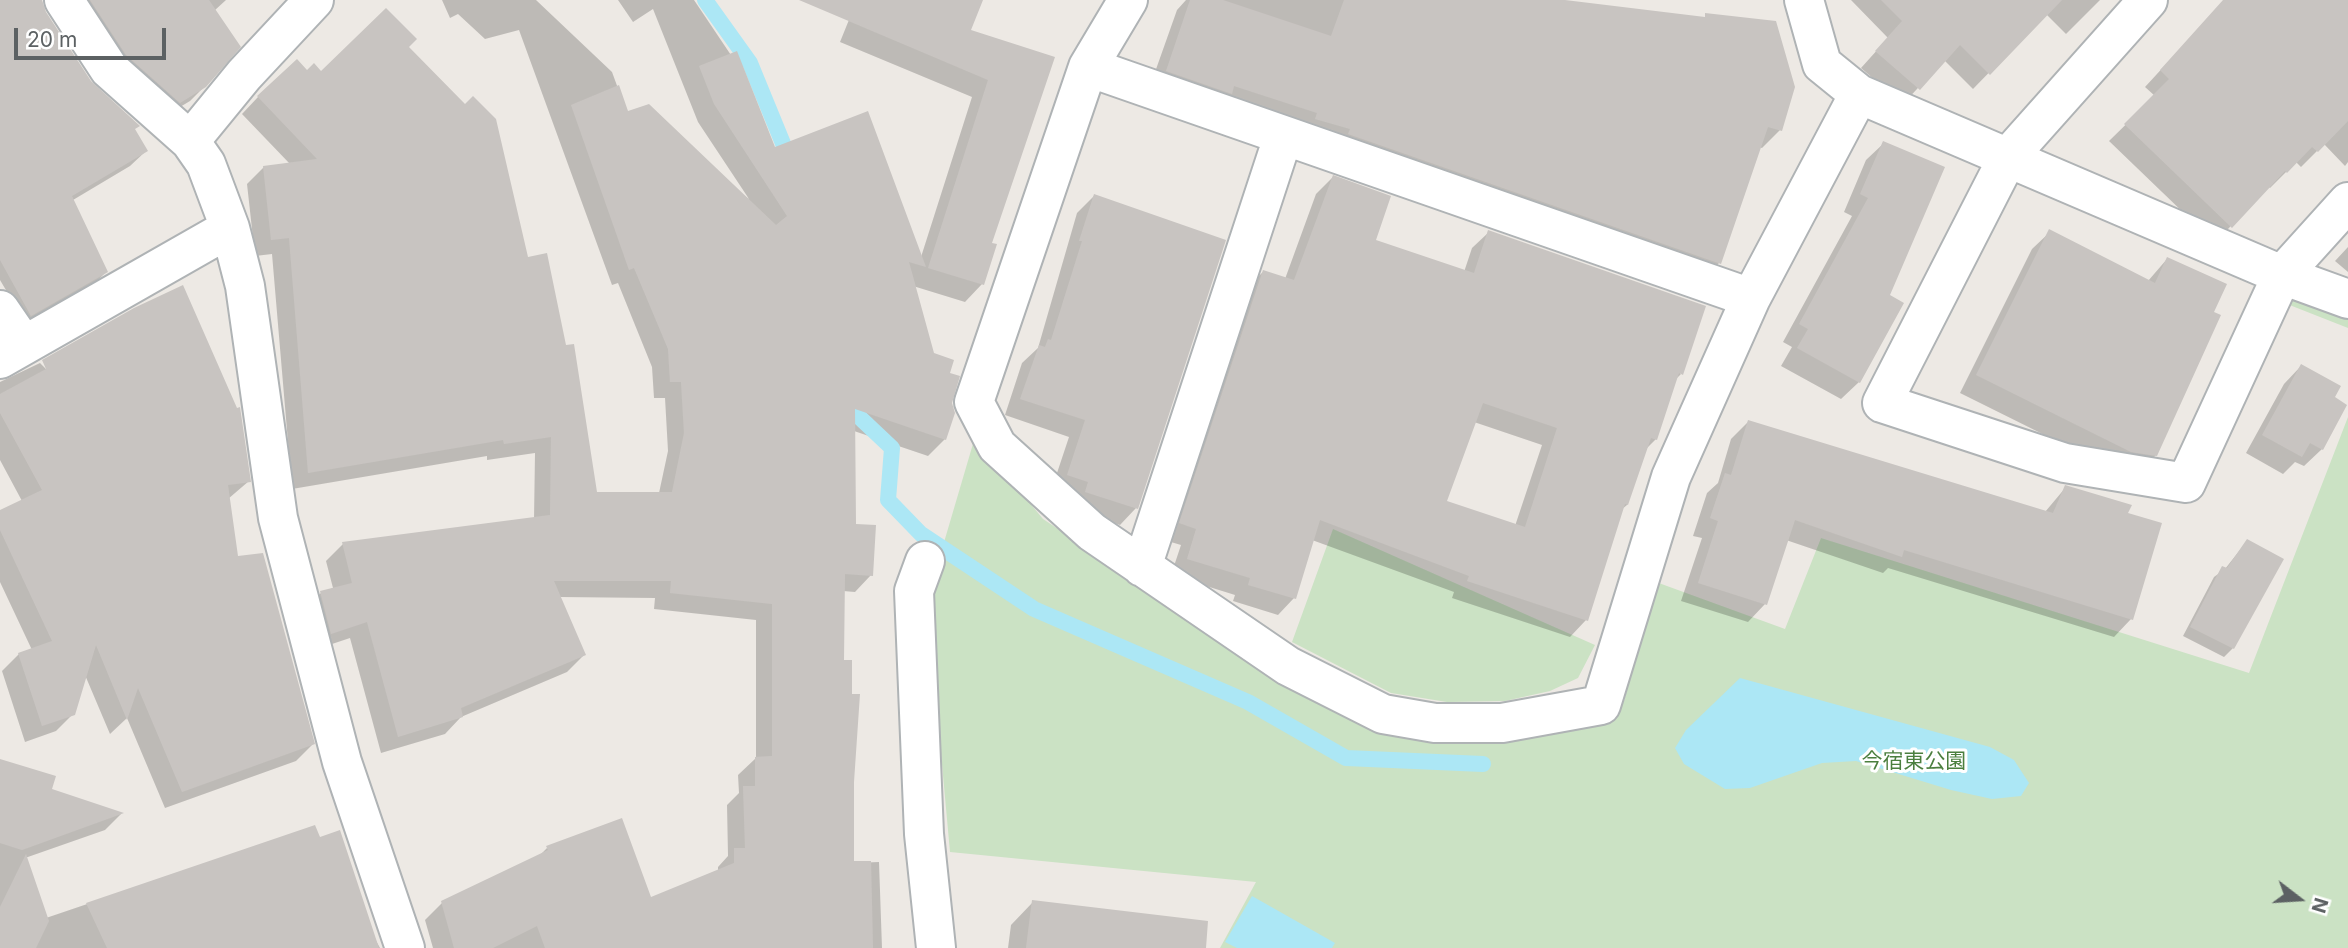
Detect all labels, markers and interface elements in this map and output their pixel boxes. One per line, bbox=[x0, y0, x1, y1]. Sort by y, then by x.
scale bar bbox=[18, 14, 170, 58]
text: 20 m bbox=[27, 27, 77, 52]
park label: 今宿東公園 bbox=[1862, 749, 1966, 775]
north arrow bbox=[2264, 864, 2334, 934]
text: N bbox=[2306, 895, 2333, 916]

